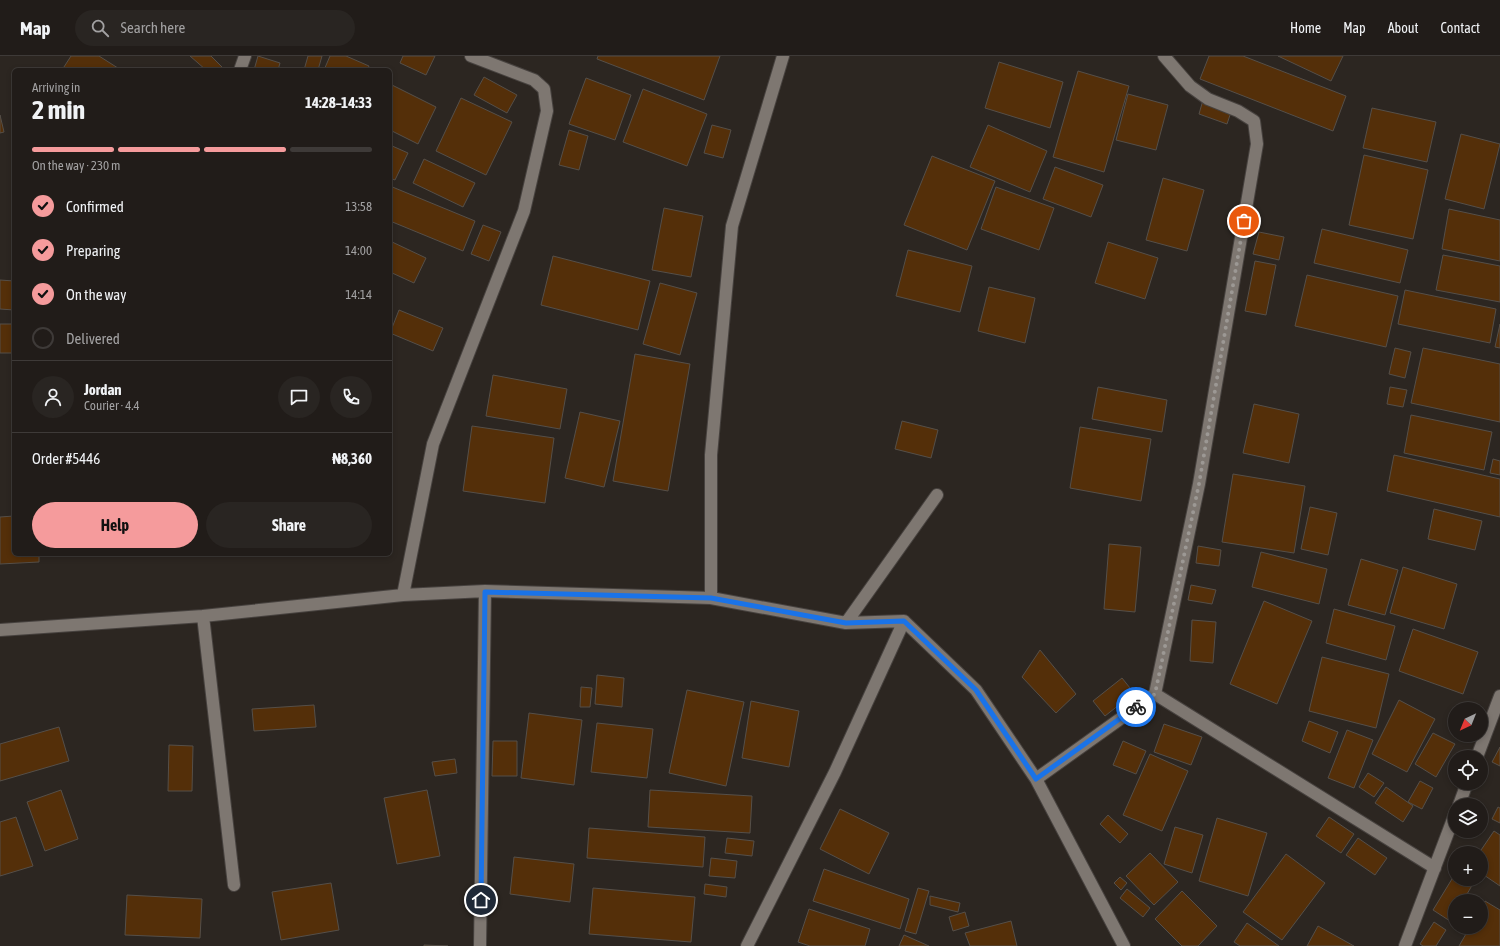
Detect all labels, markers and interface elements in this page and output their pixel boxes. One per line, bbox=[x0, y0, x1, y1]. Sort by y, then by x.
search box bbox=[75, 10, 355, 46]
text: Map bbox=[20, 17, 51, 39]
icon: search bbox=[89, 17, 111, 39]
text: Search here bbox=[121, 19, 185, 36]
text: Home bbox=[1290, 20, 1321, 36]
text: Map bbox=[1343, 20, 1366, 36]
text: About bbox=[1388, 20, 1419, 36]
text: Contact bbox=[1441, 20, 1480, 36]
text: Arriving in bbox=[32, 80, 80, 95]
text: 14:28–14:33 bbox=[305, 94, 372, 111]
text: 2 min bbox=[32, 95, 85, 125]
text: On the way · 230 m bbox=[32, 158, 120, 173]
icon: check bbox=[32, 195, 54, 217]
text: Confirmed bbox=[66, 198, 124, 215]
text: 13:58 bbox=[345, 199, 372, 214]
pin bbox=[1227, 204, 1261, 238]
icon: bag bbox=[1233, 210, 1255, 232]
icon: check bbox=[32, 239, 54, 261]
text: Preparing bbox=[66, 242, 120, 259]
text: 14:00 bbox=[345, 243, 372, 258]
icon: check bbox=[32, 283, 54, 305]
text: On the way bbox=[66, 286, 127, 303]
text: 14:14 bbox=[345, 287, 372, 302]
text: Delivered bbox=[66, 330, 120, 347]
button: person bbox=[32, 376, 74, 418]
button: chat bbox=[278, 376, 320, 418]
button: phone bbox=[330, 376, 372, 418]
text: Jordan bbox=[84, 381, 122, 398]
text: Courier · 4.4 bbox=[84, 398, 140, 413]
text: Order #5446 bbox=[32, 450, 100, 467]
text: ₦8,360 bbox=[332, 450, 372, 467]
button: Help bbox=[32, 502, 198, 548]
button: Share bbox=[206, 502, 372, 548]
courier bbox=[1116, 687, 1156, 727]
icon: bike bbox=[1125, 696, 1147, 718]
north arrow bbox=[1448, 702, 1488, 742]
map controls bbox=[1448, 702, 1488, 934]
button: locate bbox=[1448, 750, 1488, 790]
button: layers bbox=[1448, 798, 1488, 838]
button: + bbox=[1448, 846, 1488, 886]
pin bbox=[464, 883, 498, 917]
icon: home bbox=[470, 889, 492, 911]
button: − bbox=[1448, 894, 1488, 934]

